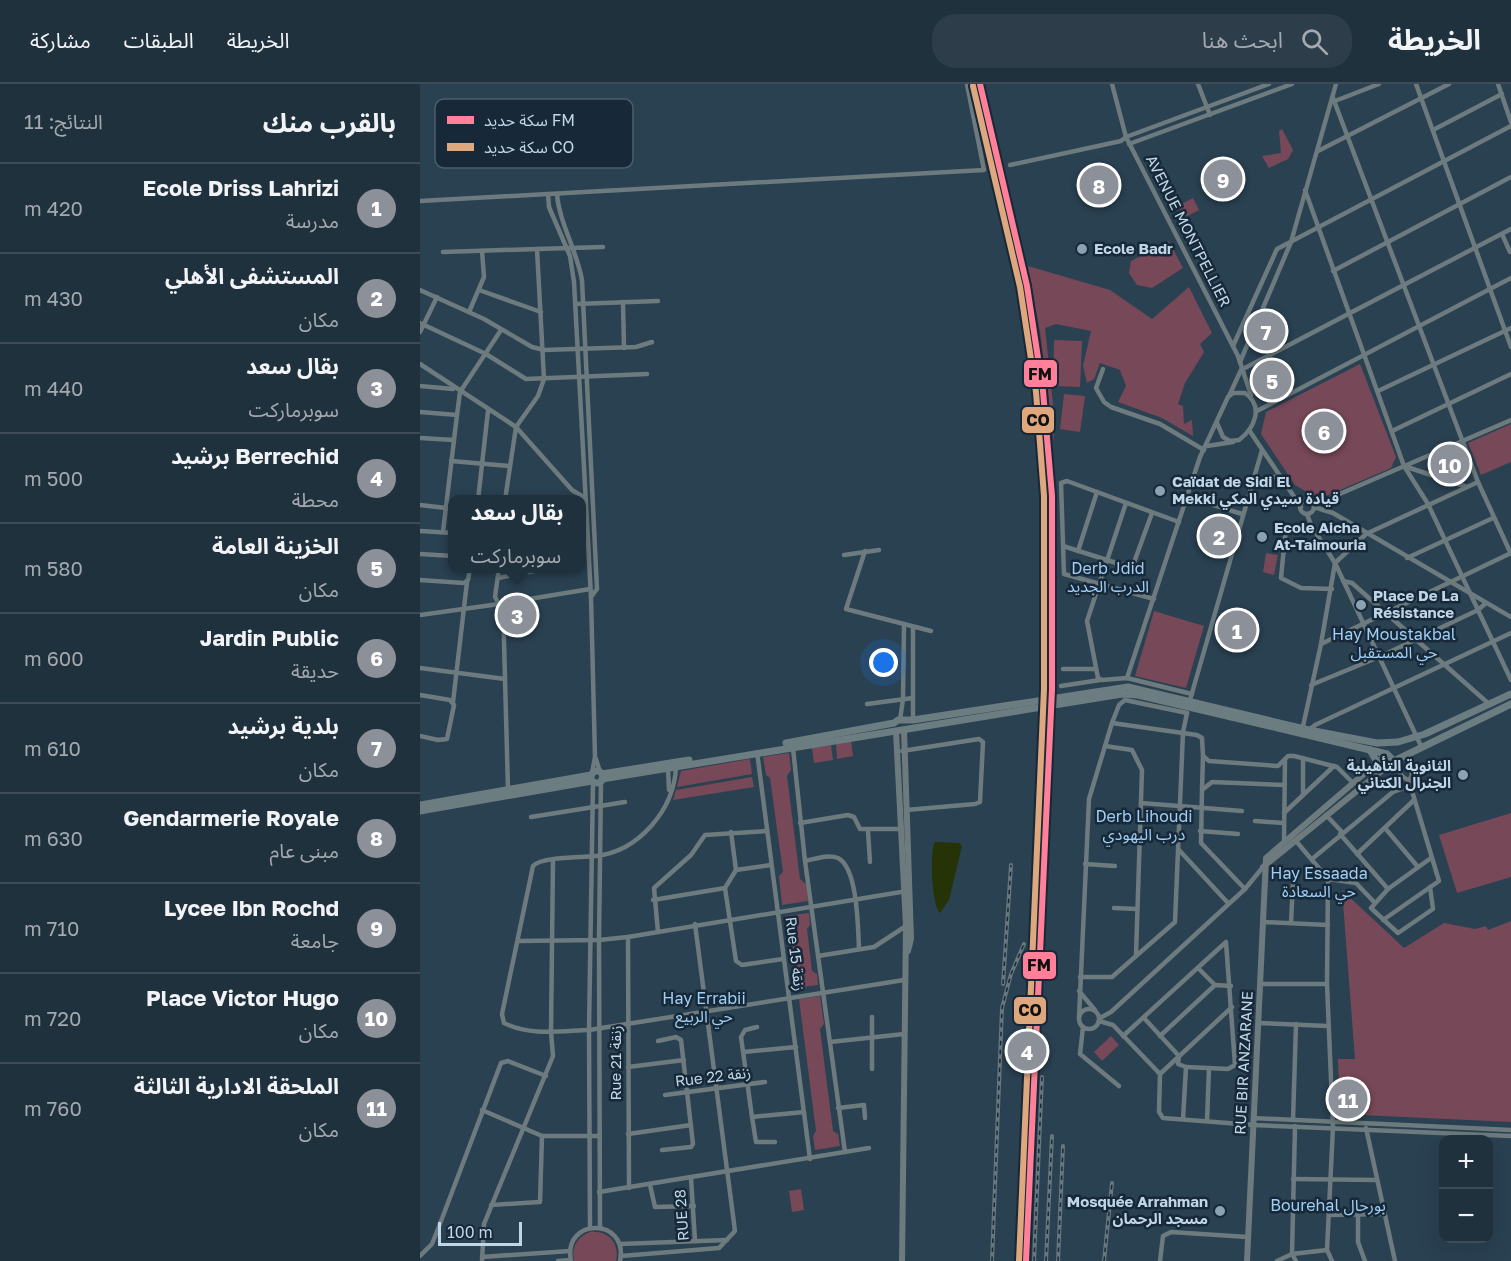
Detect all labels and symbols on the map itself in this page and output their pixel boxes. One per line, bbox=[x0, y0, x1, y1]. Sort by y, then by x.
legend bbox=[435, 99, 633, 168]
text: سكة حديد FM bbox=[484, 110, 575, 130]
text: سكة حديد CO bbox=[484, 137, 574, 157]
street label: AVENUE MONTPELLIER bbox=[1143, 152, 1235, 309]
pin: 9 bbox=[1204, 156, 1242, 202]
pin: 8 bbox=[1080, 162, 1118, 208]
place label: Ecole Badr bbox=[1094, 239, 1173, 257]
marker: Ecole Badr bbox=[1075, 242, 1089, 256]
pin: 7 bbox=[1246, 308, 1286, 354]
pin: 5 bbox=[1252, 358, 1292, 402]
line badge: FM bbox=[1023, 359, 1058, 388]
text: FM bbox=[1028, 364, 1052, 384]
line badge: CO bbox=[1021, 406, 1055, 434]
pin: 6 bbox=[1304, 408, 1344, 454]
text: CO bbox=[1026, 410, 1050, 430]
pin: 10 bbox=[1430, 442, 1470, 487]
place label: Caïdat de Sidi El Mekki قيادة سيدي المكي bbox=[1172, 472, 1339, 510]
marker: Caïdat de Sidi El Mekki قيادة سيدي المكي bbox=[1153, 484, 1167, 498]
pin: 2 bbox=[1200, 514, 1238, 558]
place label: Ecole Aicha At-Taimouria bbox=[1274, 518, 1367, 553]
marker: Ecole Aicha At-Taimouria bbox=[1255, 530, 1269, 544]
district label: Derb Jdid الدرب الجديد bbox=[1067, 558, 1149, 596]
place label: Place De La Résistance bbox=[1373, 586, 1459, 621]
pin: 3 bbox=[498, 592, 536, 638]
marker: Place De La Résistance bbox=[1354, 598, 1368, 612]
pin: 1 bbox=[1218, 608, 1256, 652]
district label: Hay Moustakbal حي المستقبل bbox=[1332, 624, 1456, 665]
your location bbox=[869, 648, 898, 677]
place label: الثانوية التأهيلية الجنرال الكتاني bbox=[1347, 756, 1451, 794]
marker: الثانوية التأهيلية الجنرال الكتاني bbox=[1456, 768, 1470, 782]
district label: Derb Lihoudi درب اليهودي bbox=[1095, 806, 1193, 847]
district label: Hay Essaada حي السعادة bbox=[1270, 863, 1368, 904]
street label: Rue 15 زنقة bbox=[781, 916, 809, 992]
line badge: FM bbox=[1022, 951, 1057, 980]
text: FM bbox=[1027, 955, 1051, 975]
district label: Hay Errabii حي الربيع bbox=[662, 988, 746, 1029]
street label: RUE BIR ANZARANE bbox=[1230, 991, 1256, 1135]
line badge: CO bbox=[1013, 996, 1047, 1025]
text: CO bbox=[1018, 1000, 1042, 1020]
street label: Rue 21 زنقة bbox=[606, 1026, 625, 1100]
pin: 4 bbox=[1008, 1028, 1046, 1074]
street label: Rue 22 زنقة bbox=[674, 1062, 752, 1091]
pin: 11 bbox=[1328, 1076, 1368, 1122]
street label: RUE 28 bbox=[670, 1189, 692, 1242]
place label: Mosquée Arrahman مسجد الرحمان bbox=[1067, 1192, 1208, 1228]
district label: Bourehal بورحال bbox=[1270, 1195, 1386, 1216]
marker: Mosquée Arrahman مسجد الرحمان bbox=[1213, 1204, 1227, 1218]
scale bar bbox=[438, 1219, 522, 1246]

